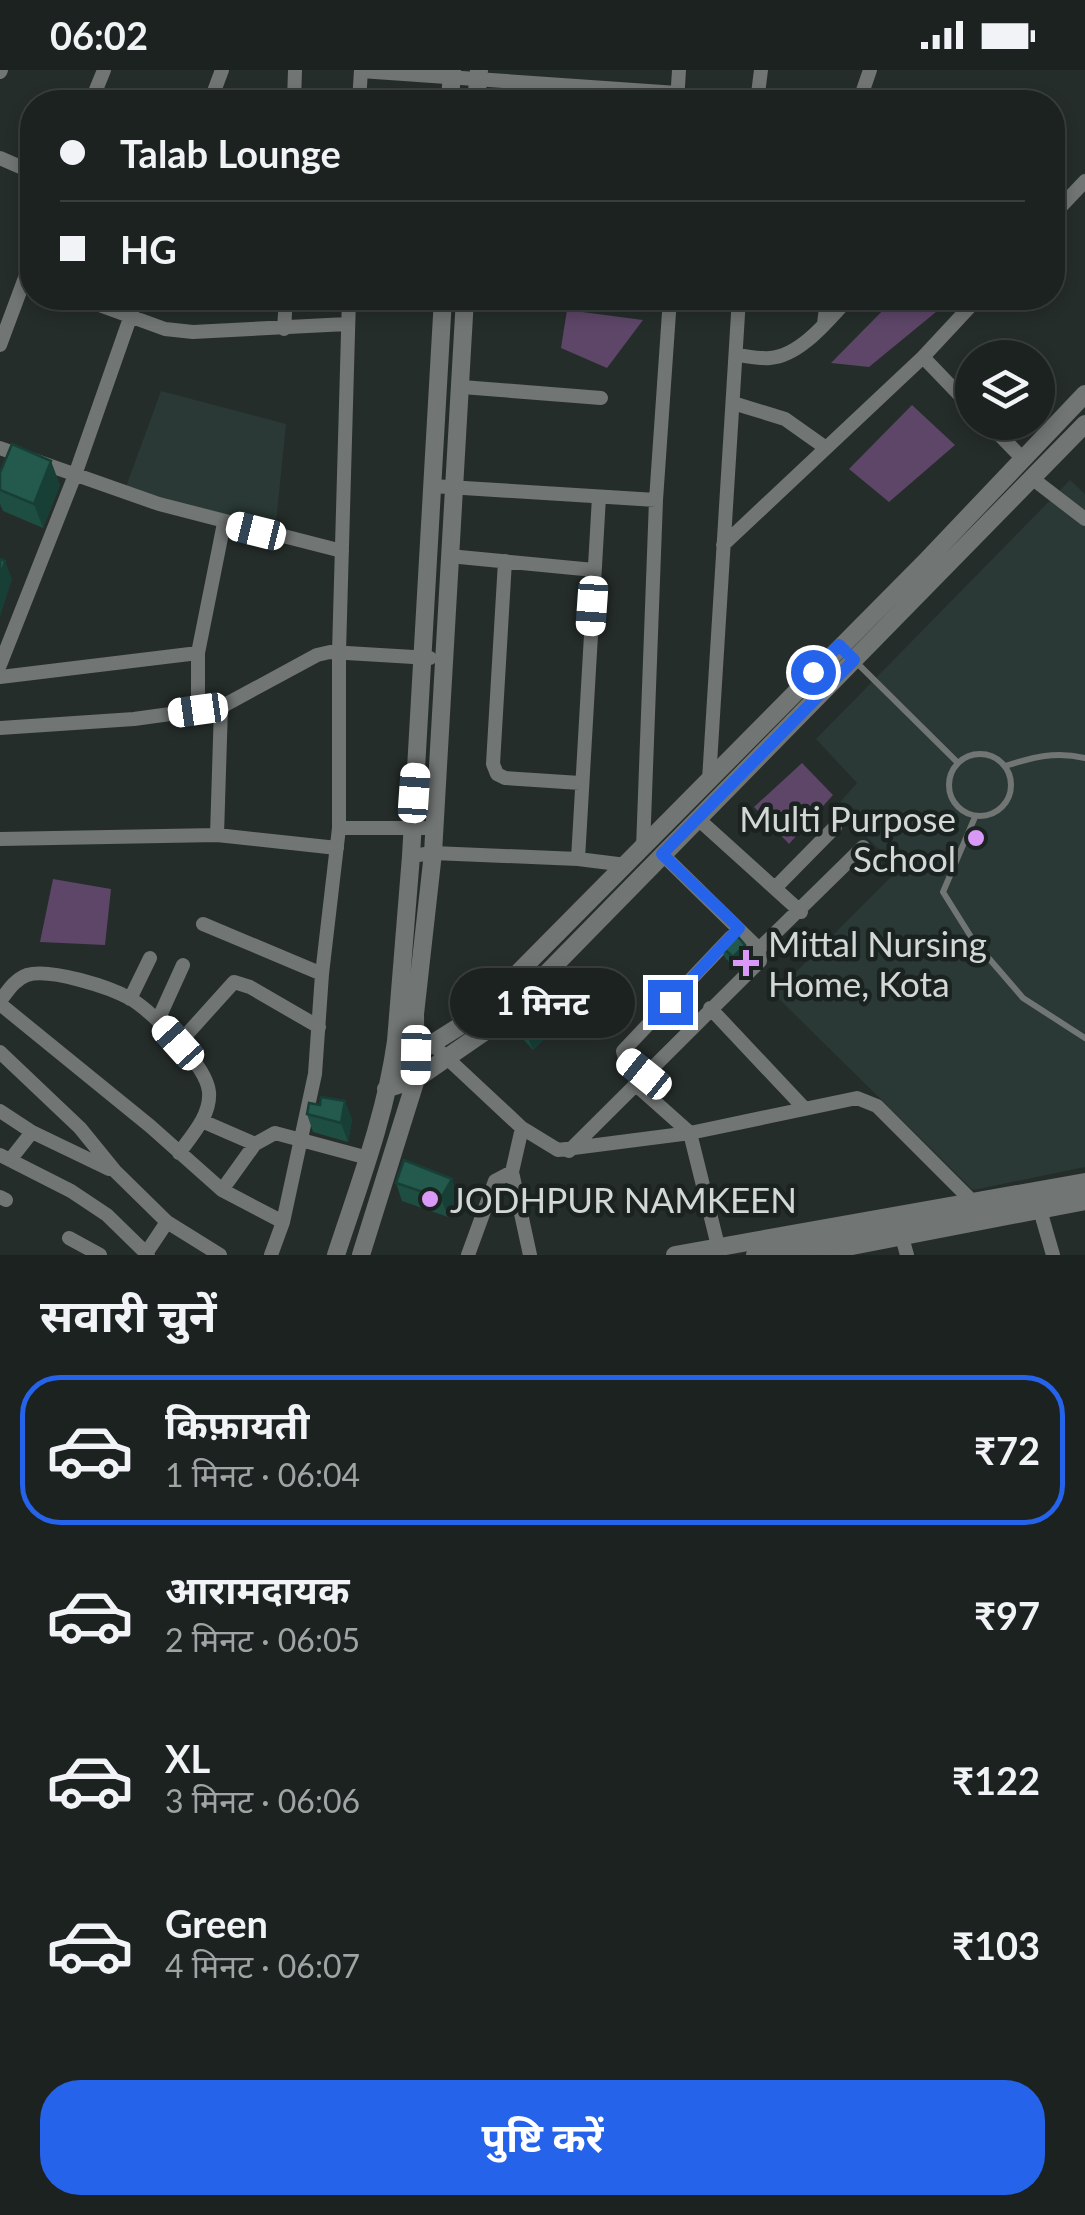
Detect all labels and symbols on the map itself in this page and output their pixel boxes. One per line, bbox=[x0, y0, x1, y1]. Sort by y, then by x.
car bbox=[223, 509, 289, 553]
car bbox=[575, 575, 609, 637]
route start bbox=[791, 650, 836, 695]
car bbox=[166, 691, 230, 729]
car bbox=[397, 762, 431, 824]
place label: Multi Purpose School bbox=[739, 797, 956, 879]
marker: Multi Purpose School bbox=[965, 827, 987, 849]
place label: Mittal Nursing Home, Kota bbox=[768, 922, 987, 1004]
marker: Mittal Nursing Home, Kota bbox=[733, 950, 759, 976]
callout: 1 मिनट bbox=[450, 967, 635, 1037]
route end bbox=[648, 980, 693, 1025]
car bbox=[147, 1011, 209, 1075]
car bbox=[400, 1025, 432, 1085]
car bbox=[611, 1043, 677, 1105]
place label: JODHPUR NAMKEEN bbox=[450, 1178, 797, 1220]
marker: JODHPUR NAMKEEN bbox=[419, 1188, 441, 1210]

